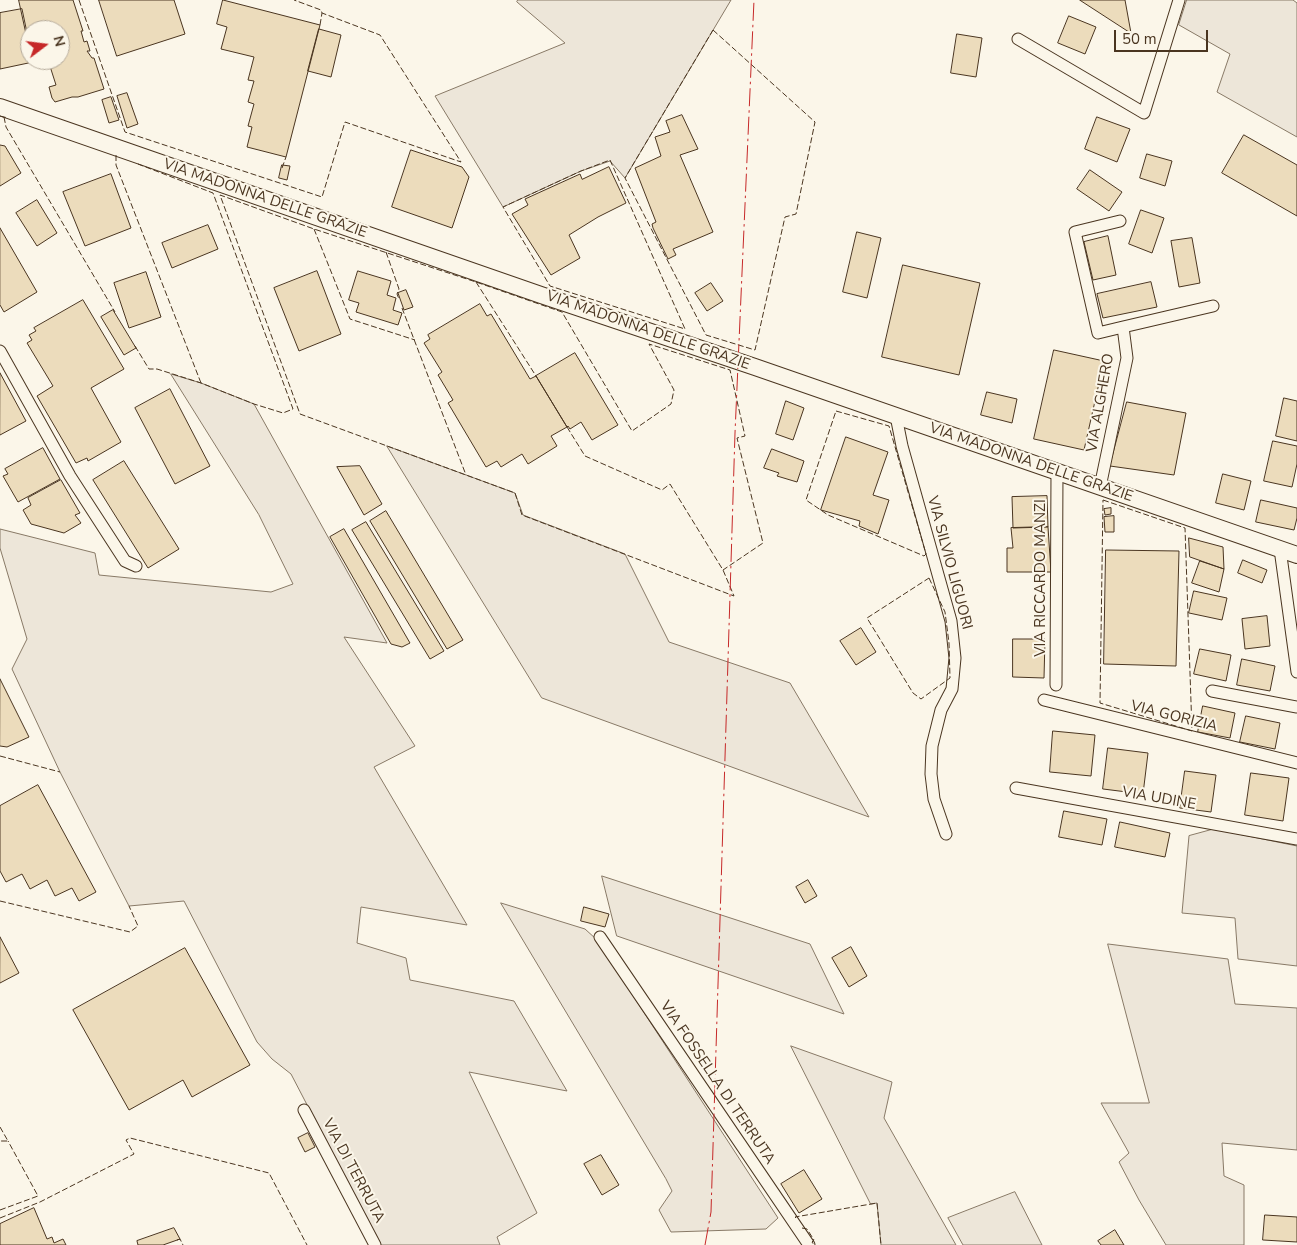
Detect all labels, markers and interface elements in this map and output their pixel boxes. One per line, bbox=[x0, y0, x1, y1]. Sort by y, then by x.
north arrow bbox=[20, 20, 70, 70]
scale bar bbox=[1117, 20, 1211, 52]
text: 50 m bbox=[1122, 29, 1157, 49]
text: N bbox=[48, 34, 70, 49]
street label: VIA MADONNA DELLE GRAZIE bbox=[161, 156, 369, 242]
street label: VIA MADONNA DELLE GRAZIE bbox=[544, 288, 752, 374]
street label: VIA ALGHERO bbox=[1083, 352, 1119, 454]
street label: VIA MADONNA DELLE GRAZIE bbox=[927, 420, 1135, 506]
street label: VIA SILVIO LIGUORI bbox=[923, 494, 975, 632]
street label: VIA RICCARDO MANZI bbox=[1032, 499, 1050, 657]
street label: VIA GORIZIA bbox=[1129, 698, 1219, 736]
street label: VIA UDINE bbox=[1121, 784, 1197, 814]
street label: VIA FOSSELLA DI TERRUTA bbox=[656, 998, 778, 1168]
street label: VIA DI TERRUTA bbox=[318, 1116, 388, 1226]

